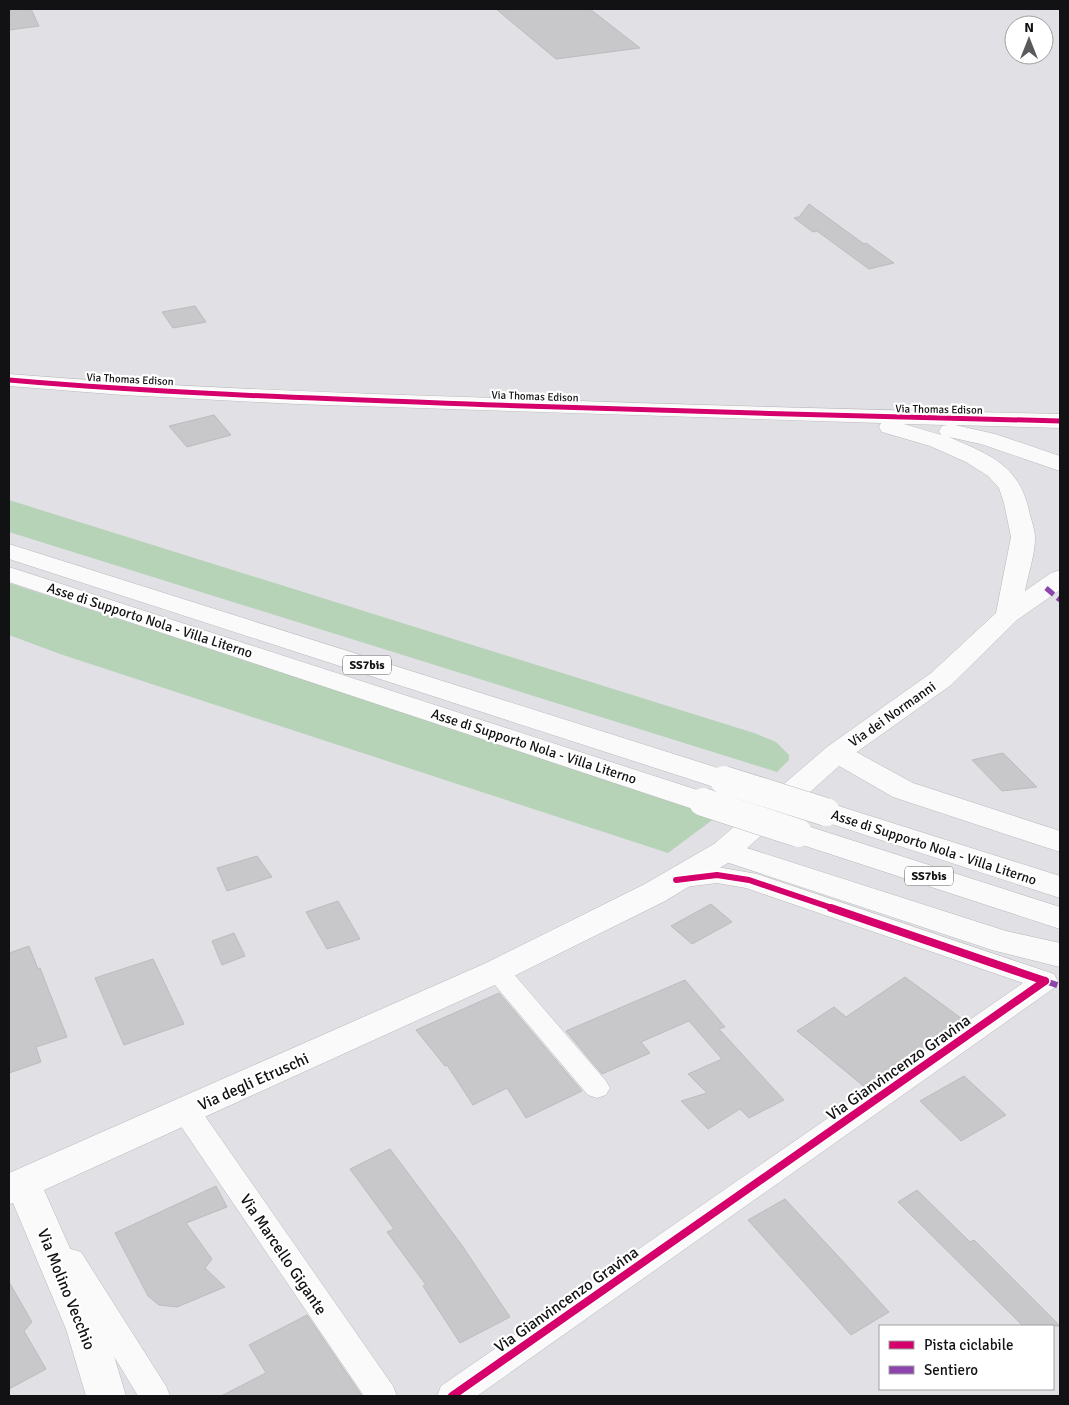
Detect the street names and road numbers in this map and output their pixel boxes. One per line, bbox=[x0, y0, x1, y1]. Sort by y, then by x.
street label: Via Thomas Edison bbox=[86, 371, 174, 388]
street label: Via Thomas Edison bbox=[491, 388, 579, 405]
street label: Via Thomas Edison bbox=[895, 402, 983, 417]
street label: Asse di Supporto Nola - Villa Literno bbox=[45, 579, 255, 662]
road number: SS7bis bbox=[343, 656, 391, 674]
street label: Via dei Normanni bbox=[845, 678, 939, 751]
street label: Asse di Supporto Nola - Villa Literno bbox=[429, 705, 639, 788]
street label: Asse di Supporto Nola - Villa Literno bbox=[829, 806, 1039, 889]
road number: SS7bis bbox=[905, 866, 953, 886]
street label: Via Gianvincenzo Gravina bbox=[823, 1010, 975, 1125]
street label: Via degli Etruschi bbox=[195, 1049, 312, 1115]
street label: Via Marcello Gigante bbox=[235, 1190, 331, 1319]
street label: Via Molino Vecchio bbox=[33, 1226, 99, 1353]
street label: Via Gianvincenzo Gravina bbox=[491, 1242, 643, 1357]

